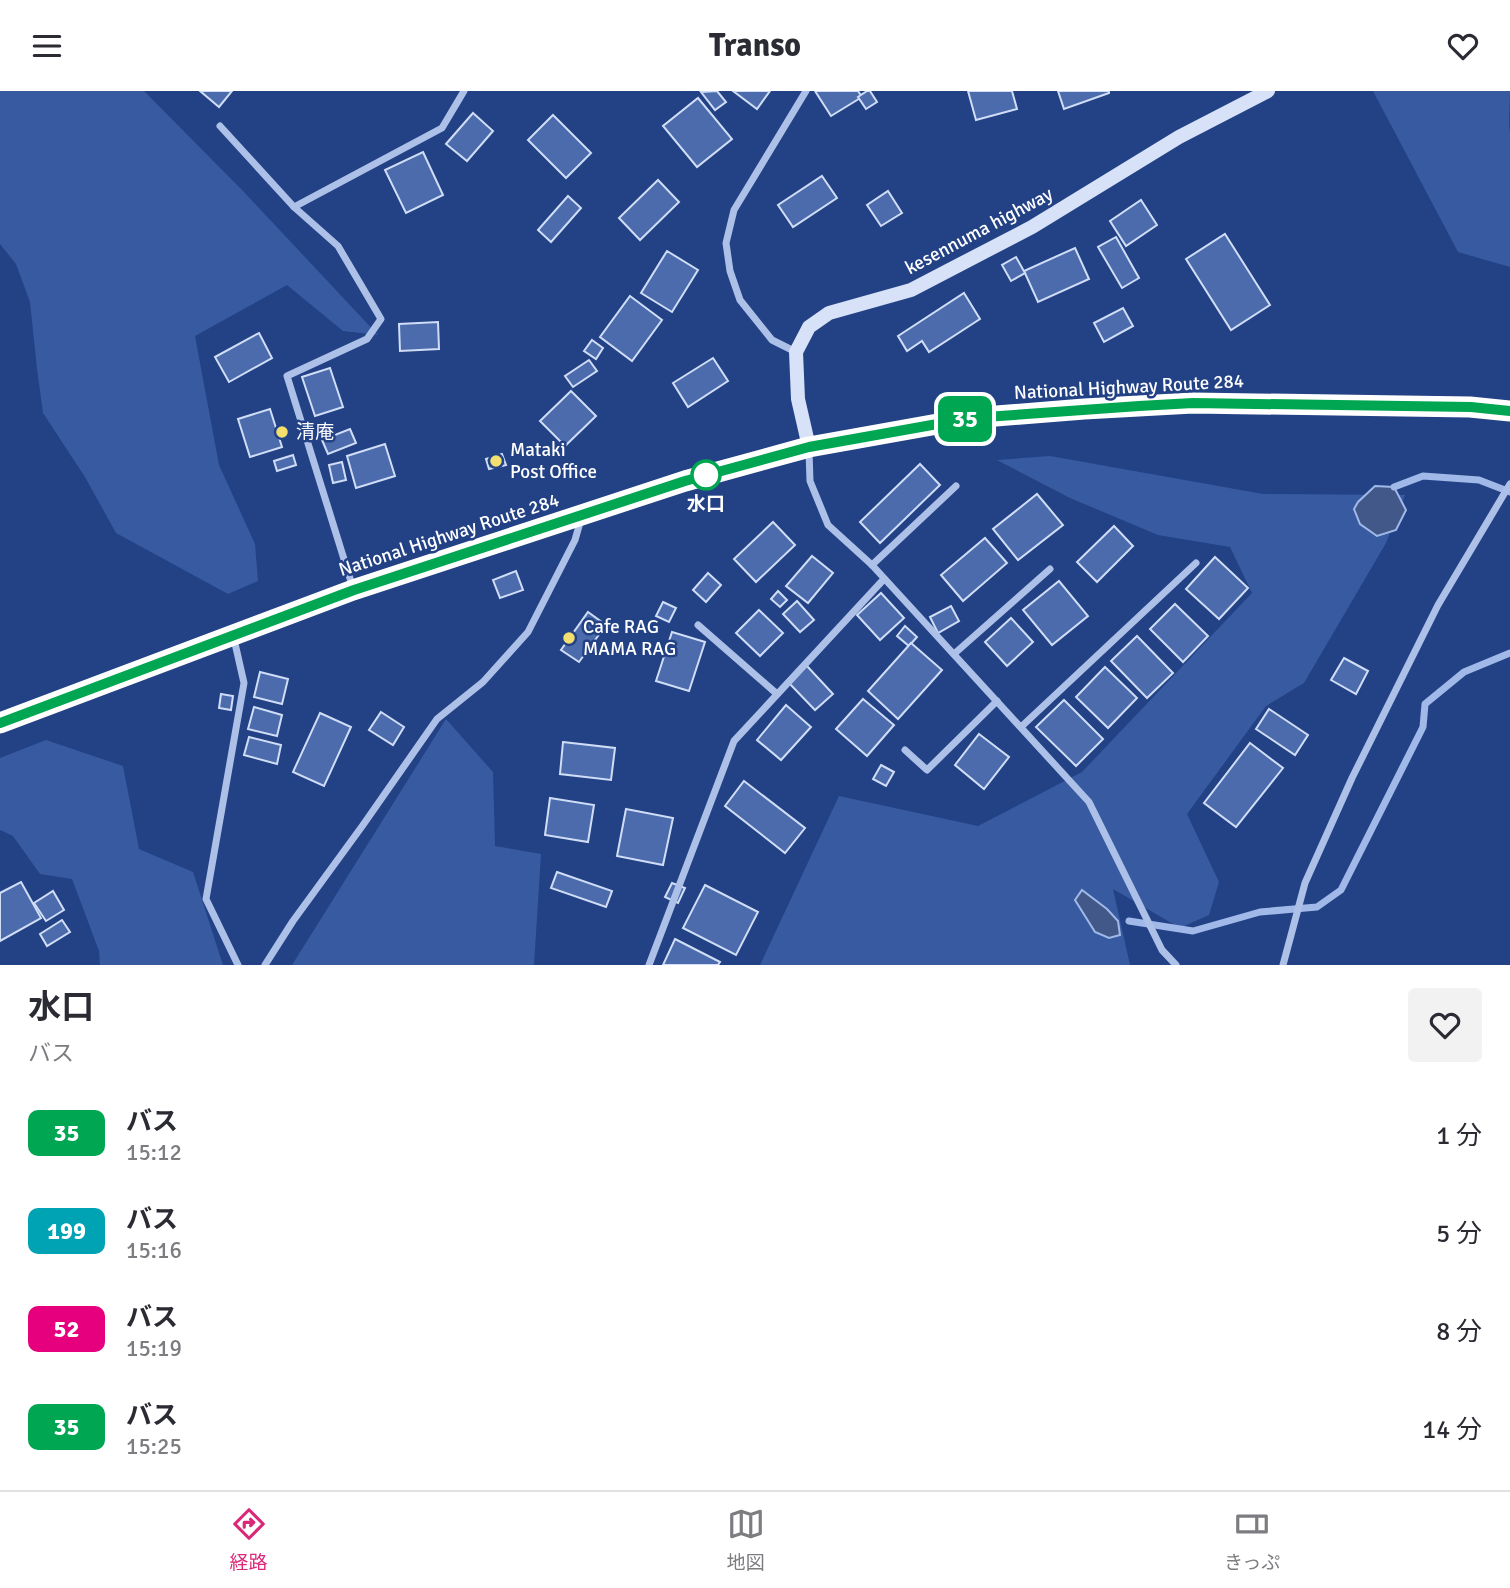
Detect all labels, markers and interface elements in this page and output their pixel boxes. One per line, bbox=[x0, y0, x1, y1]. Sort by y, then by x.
text: Transo bbox=[709, 26, 801, 65]
icon: menu bbox=[28, 27, 66, 65]
icon: heart bbox=[1444, 27, 1482, 65]
street label: kesennuma highway bbox=[901, 182, 1057, 280]
street label: National Highway Route 284 bbox=[1013, 369, 1245, 405]
line badge: 35 bbox=[934, 396, 996, 442]
text: 35 bbox=[952, 404, 978, 434]
place label: 清庵 bbox=[296, 420, 334, 444]
marker: 清庵 bbox=[274, 424, 290, 440]
place label: Mataki Post Office bbox=[510, 438, 597, 484]
marker: Mataki Post Office bbox=[488, 453, 504, 469]
marker: 水口 bbox=[691, 460, 721, 490]
street label: National Highway Route 284 bbox=[336, 488, 562, 582]
place label: 水口 bbox=[687, 492, 725, 516]
place label: Cafe RAG MAMA RAG bbox=[583, 615, 676, 661]
marker: Cafe RAG MAMA RAG bbox=[561, 630, 577, 646]
text: 水口 bbox=[28, 987, 94, 1028]
button: heart bbox=[1408, 988, 1482, 1062]
text: バス bbox=[28, 1039, 74, 1068]
text: バス bbox=[126, 1106, 178, 1138]
text: 35 bbox=[54, 1118, 79, 1148]
text: 1 分 bbox=[1436, 1120, 1482, 1152]
text: 15:12 bbox=[126, 1138, 182, 1167]
text: バス bbox=[126, 1204, 178, 1236]
text: 199 bbox=[47, 1216, 86, 1246]
text: 5 分 bbox=[1436, 1218, 1482, 1250]
text: 15:16 bbox=[126, 1236, 182, 1265]
text: バス bbox=[126, 1302, 178, 1334]
text: 52 bbox=[54, 1314, 79, 1344]
text: 8 分 bbox=[1436, 1316, 1482, 1348]
text: 15:19 bbox=[126, 1334, 182, 1363]
text: バス bbox=[126, 1400, 178, 1432]
text: 35 bbox=[54, 1412, 79, 1442]
text: 14 分 bbox=[1422, 1414, 1482, 1446]
text: 15:25 bbox=[126, 1432, 182, 1461]
tab: 経路 bbox=[230, 1505, 268, 1575]
tab: 地図 bbox=[727, 1505, 765, 1575]
tab: きっぷ bbox=[1224, 1505, 1280, 1575]

